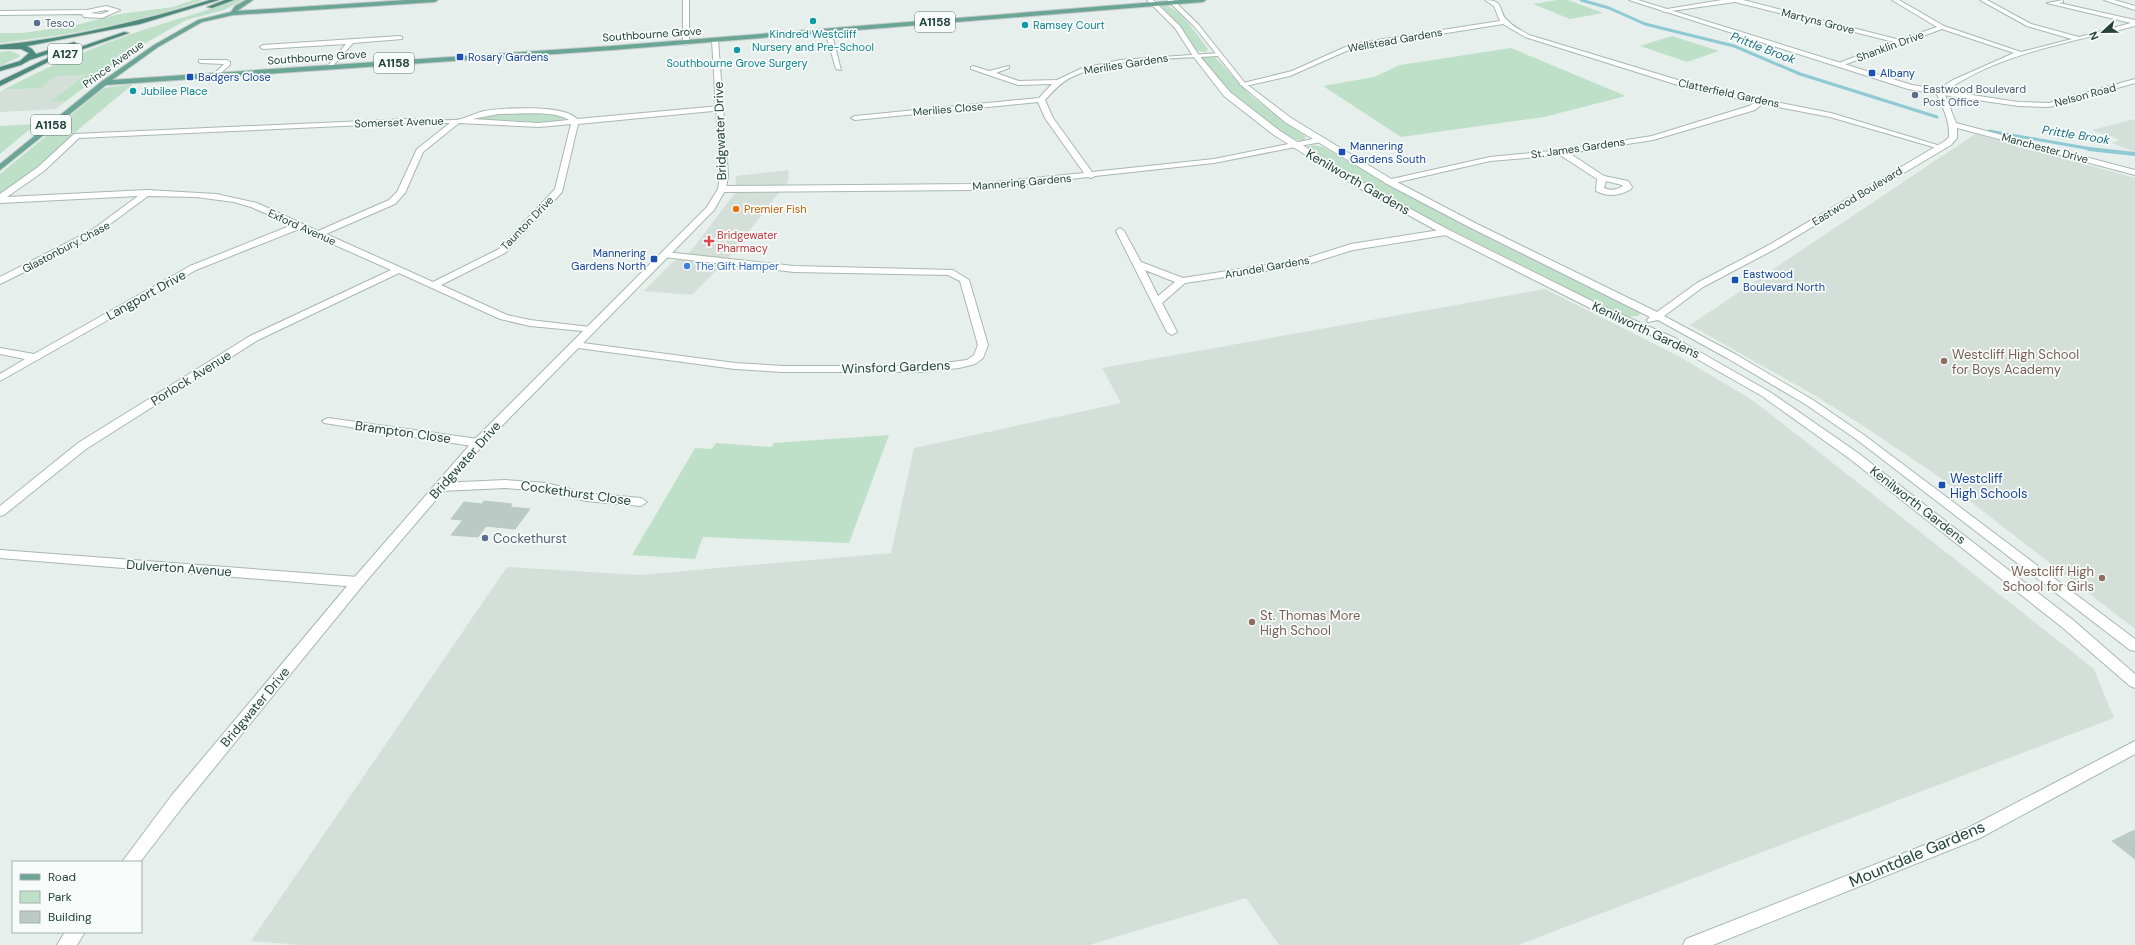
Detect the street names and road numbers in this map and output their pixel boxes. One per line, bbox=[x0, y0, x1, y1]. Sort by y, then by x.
street label: Martyns Grove bbox=[1780, 5, 1856, 37]
road number: A1158 bbox=[915, 12, 955, 32]
street label: Southbourne Grove bbox=[602, 24, 702, 44]
street label: Wellstead Gardens bbox=[1347, 25, 1443, 55]
street label: Shanklin Drive bbox=[1854, 27, 1926, 65]
street label: Prince Avenue bbox=[80, 37, 146, 91]
road number: A127 bbox=[48, 44, 82, 64]
street label: Southbourne Grove bbox=[267, 47, 367, 67]
street label: Merilies Gardens bbox=[1083, 50, 1169, 78]
road number: A1158 bbox=[374, 53, 414, 73]
street label: Clatterfield Gardens bbox=[1677, 75, 1781, 111]
street label: Nelson Road bbox=[2053, 80, 2117, 110]
street label: Bridgwater Drive bbox=[710, 81, 730, 181]
street label: Merilies Close bbox=[912, 99, 984, 119]
street label: Somerset Avenue bbox=[354, 113, 444, 131]
road number: A1158 bbox=[31, 115, 71, 135]
street label: Manchester Drive bbox=[2000, 130, 2090, 166]
street label: St. James Gardens bbox=[1530, 134, 1626, 162]
street label: Kenilworth Gardens bbox=[1303, 145, 1413, 219]
street label: Eastwood Boulevard bbox=[1809, 163, 1905, 229]
street label: Mannering Gardens bbox=[972, 171, 1072, 193]
street label: Taunton Drive bbox=[498, 193, 556, 253]
street label: Exford Avenue bbox=[266, 206, 338, 248]
street label: Glastonbury Chase bbox=[20, 218, 112, 276]
street label: Arundel Gardens bbox=[1224, 253, 1310, 281]
street label: Langport Drive bbox=[103, 266, 189, 324]
street label: Kenilworth Gardens bbox=[1589, 298, 1703, 362]
street label: Porlock Avenue bbox=[148, 346, 234, 410]
street label: Winsford Gardens bbox=[841, 357, 951, 377]
street label: Brampton Close bbox=[354, 417, 452, 447]
street label: Bridgwater Drive bbox=[426, 417, 504, 503]
street label: Kenilworth Gardens bbox=[1867, 462, 1969, 548]
street label: Cockethurst Close bbox=[520, 477, 632, 509]
street label: Dulverton Avenue bbox=[126, 556, 232, 580]
street label: Bridgwater Drive bbox=[217, 664, 293, 750]
street label: Mountdale Gardens bbox=[1846, 816, 1988, 892]

